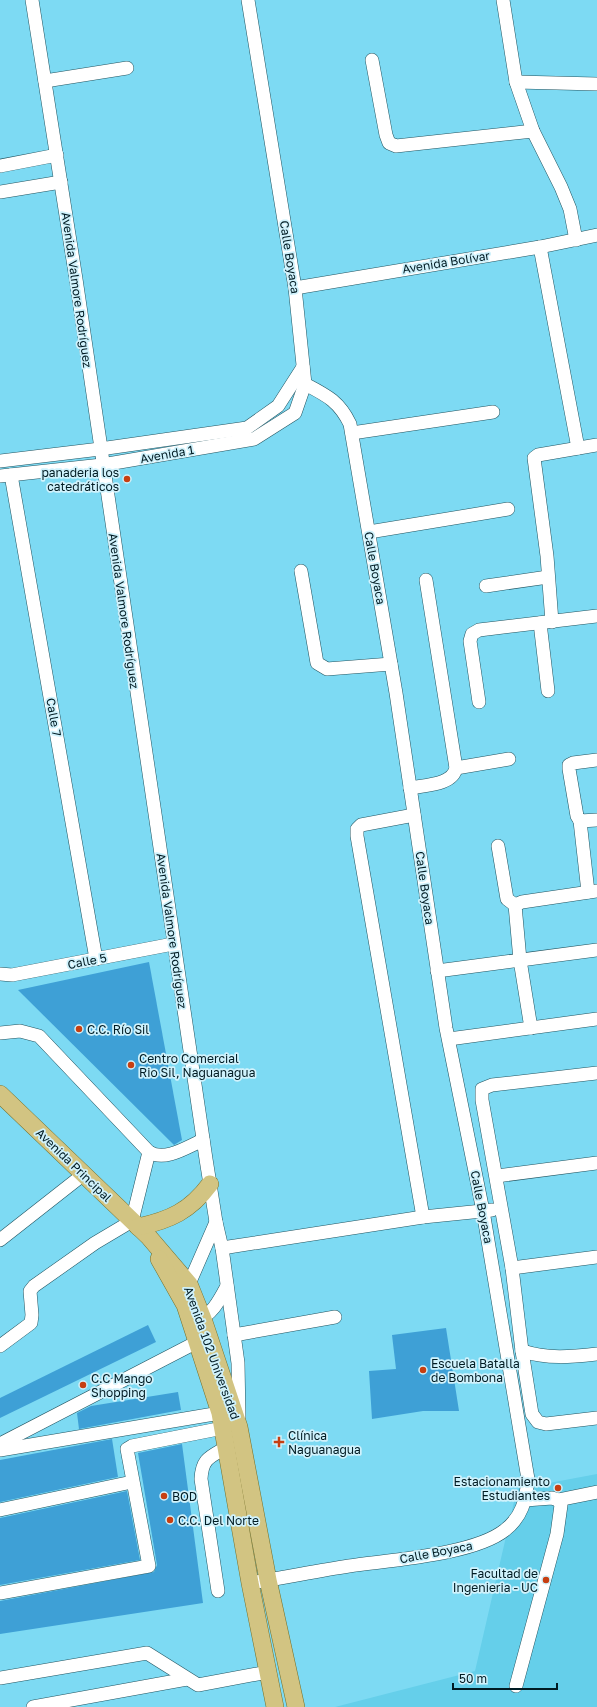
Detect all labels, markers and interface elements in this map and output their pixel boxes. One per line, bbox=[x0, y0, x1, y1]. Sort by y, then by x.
street label: Avenida Valmore Rodríguez bbox=[59, 211, 95, 369]
street label: Calle Boyaca bbox=[277, 219, 303, 295]
street label: Avenida Bolívar bbox=[401, 248, 491, 276]
street label: Avenida 1 bbox=[139, 442, 195, 466]
place label: panaderia los catedráticos bbox=[41, 465, 119, 494]
marker: panaderia los catedráticos bbox=[122, 474, 132, 484]
street label: Calle Boyaca bbox=[361, 530, 389, 606]
street label: Avenida Valmore Rodríguez bbox=[106, 532, 142, 690]
street label: Calle 7 bbox=[43, 697, 65, 737]
street label: Calle Boyaca bbox=[412, 850, 438, 926]
street label: Avenida Valmore Rodríguez bbox=[154, 852, 190, 1010]
street label: Calle 5 bbox=[66, 950, 108, 972]
place label: C.C. Río Sil bbox=[87, 1022, 149, 1037]
marker: C.C. Río Sil bbox=[74, 1024, 84, 1034]
place label: Centro Comercial Rio Sil, Naguanagua bbox=[139, 1051, 255, 1080]
marker: Centro Comercial Rio Sil, Naguanagua bbox=[126, 1060, 136, 1070]
street label: Avenida Principal bbox=[33, 1125, 115, 1205]
street label: Calle Boyaca bbox=[468, 1169, 496, 1245]
street label: Avenida 102 Universidad bbox=[181, 1284, 243, 1422]
place label: Escuela Batalla de Bombona bbox=[431, 1356, 520, 1385]
marker: Escuela Batalla de Bombona bbox=[418, 1365, 428, 1375]
place label: C.C Mango Shopping bbox=[91, 1371, 153, 1400]
marker: C.C Mango Shopping bbox=[78, 1380, 88, 1390]
place label: Clínica Naguanagua bbox=[288, 1428, 361, 1457]
marker: Clínica Naguanagua bbox=[273, 1436, 285, 1448]
place label: Estacionamiento Estudiantes bbox=[454, 1474, 550, 1503]
marker: Estacionamiento Estudiantes bbox=[553, 1483, 563, 1493]
place label: BOD bbox=[172, 1489, 197, 1504]
marker: BOD bbox=[159, 1491, 169, 1501]
place label: C.C. Del Norte bbox=[178, 1513, 259, 1528]
marker: C.C. Del Norte bbox=[165, 1515, 175, 1525]
street label: Calle Boyaca bbox=[398, 1538, 474, 1566]
place label: Facultad de Ingenieria - UC bbox=[453, 1566, 538, 1595]
marker: Facultad de Ingenieria - UC bbox=[541, 1575, 551, 1585]
scale bar bbox=[453, 1665, 557, 1691]
text: 50 m bbox=[459, 1671, 487, 1686]

